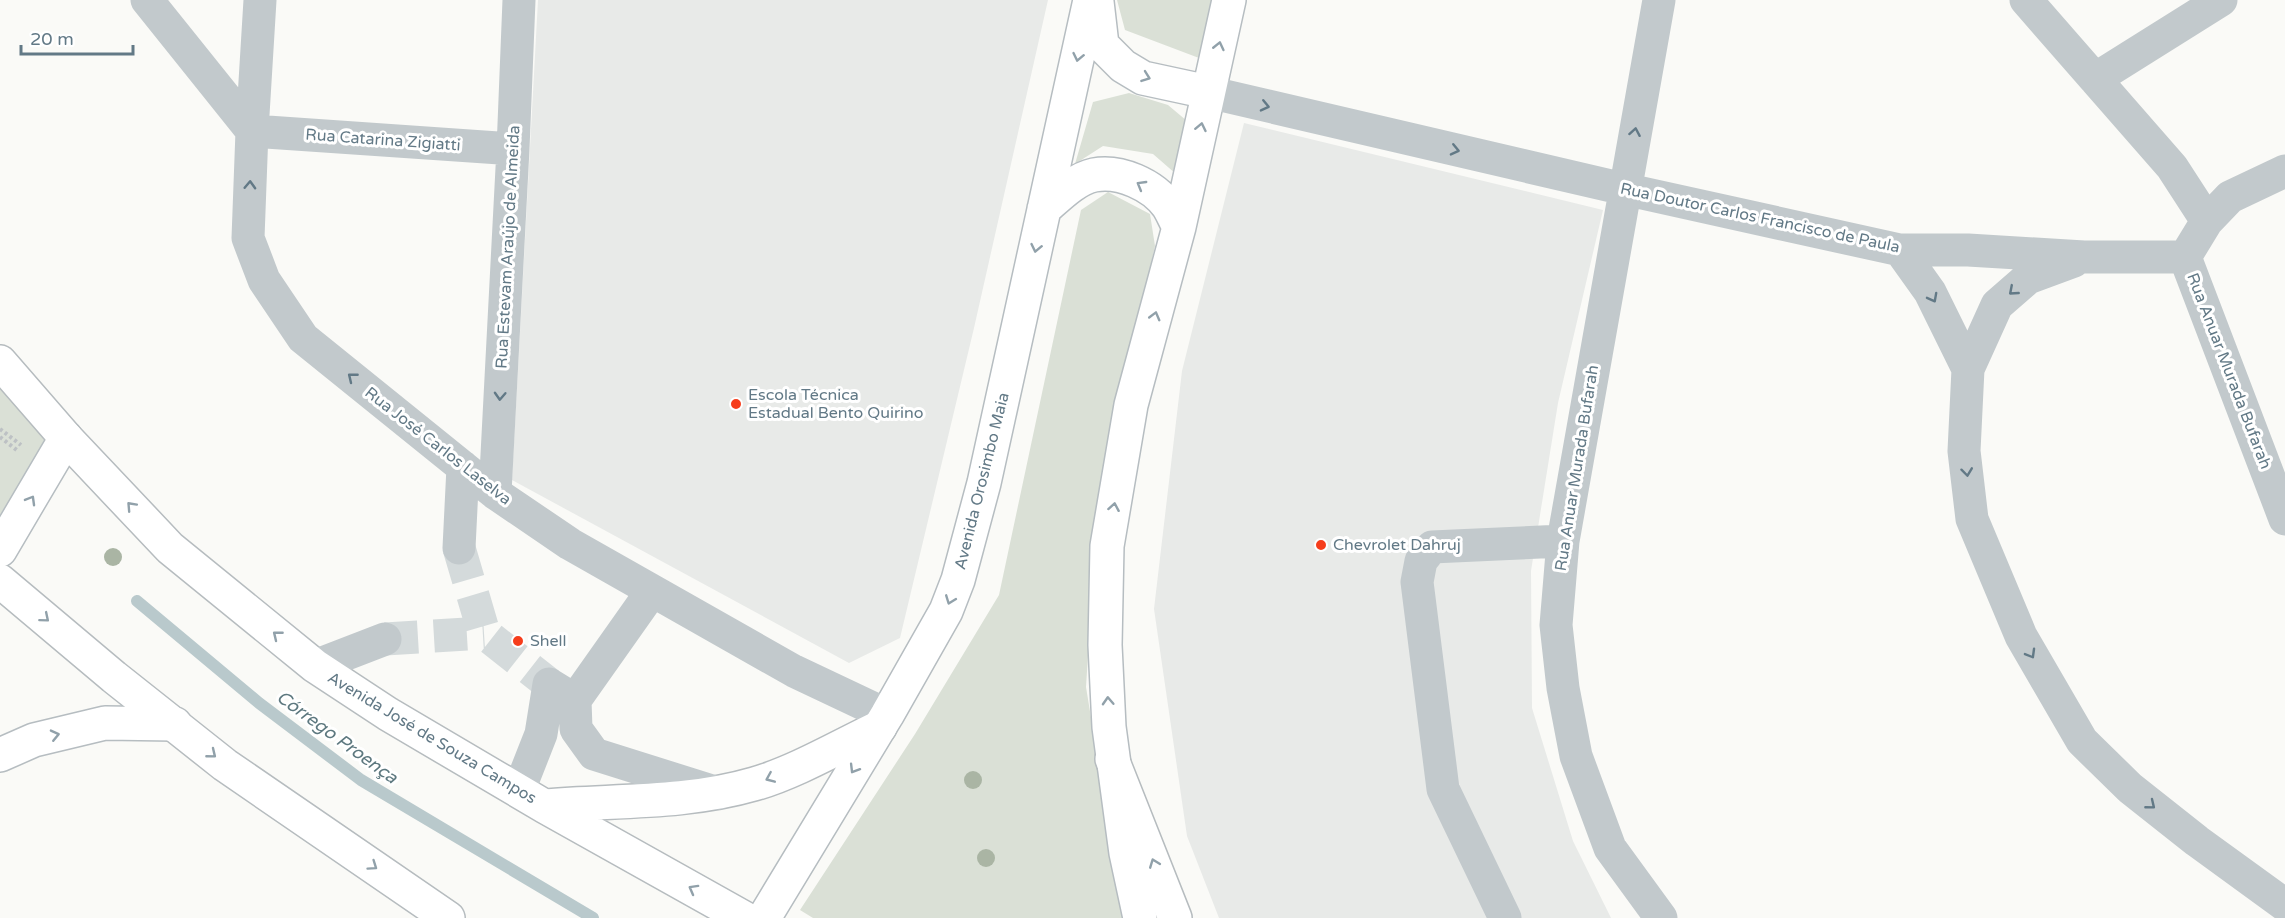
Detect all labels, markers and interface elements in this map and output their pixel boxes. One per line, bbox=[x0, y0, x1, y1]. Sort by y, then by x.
scale bar bbox=[21, 18, 134, 56]
text: 20 m bbox=[30, 28, 74, 50]
one-way arrow bbox=[1211, 41, 1224, 51]
one-way arrow bbox=[1072, 52, 1085, 62]
one-way arrow bbox=[1140, 70, 1150, 83]
one-way arrow bbox=[1260, 98, 1270, 111]
one-way arrow bbox=[1193, 122, 1206, 132]
street label: Rua Catarina Zigiatti bbox=[305, 125, 461, 155]
street label: Rua Estevam Araújo de Almeida bbox=[492, 125, 524, 369]
one-way arrow bbox=[1628, 127, 1641, 137]
one-way arrow bbox=[1450, 142, 1460, 155]
street label: Rua Doutor Carlos Francisco de Paula bbox=[1618, 179, 1902, 257]
one-way arrow bbox=[244, 180, 257, 189]
one-way arrow bbox=[1137, 180, 1147, 192]
one-way arrow bbox=[1030, 242, 1043, 252]
street label: Rua Anuar Murada Bufarah bbox=[2182, 270, 2276, 472]
one-way arrow bbox=[2010, 284, 2020, 295]
one-way arrow bbox=[1926, 292, 1937, 302]
one-way arrow bbox=[1148, 311, 1160, 322]
street label: Rua Anuar Murada Bufarah bbox=[1551, 363, 1603, 573]
one-way arrow bbox=[348, 373, 359, 384]
street label: Rua José Carlos Laselva bbox=[361, 383, 515, 509]
place label: Escola Técnica Estadual Bento Quirino bbox=[748, 385, 924, 423]
street label: Avenida Orosimbo Maia bbox=[950, 390, 1014, 572]
one-way arrow bbox=[494, 392, 507, 401]
marker: Escola Técnica Estadual Bento Quirino bbox=[729, 397, 743, 411]
one-way arrow bbox=[1960, 467, 1972, 477]
one-way arrow bbox=[24, 496, 35, 506]
one-way arrow bbox=[127, 502, 138, 513]
one-way arrow bbox=[1107, 502, 1120, 512]
place label: Chevrolet Dahruj bbox=[1333, 535, 1461, 555]
marker: Chevrolet Dahruj bbox=[1314, 538, 1328, 552]
one-way arrow bbox=[945, 594, 958, 605]
one-way arrow bbox=[38, 611, 49, 622]
one-way arrow bbox=[273, 631, 284, 642]
place label: Shell bbox=[530, 631, 567, 651]
marker: Shell bbox=[511, 634, 525, 648]
one-way arrow bbox=[2024, 648, 2036, 658]
street label: Avenida José de Souza Campos bbox=[324, 668, 540, 808]
water label: Córrego Proença bbox=[272, 686, 403, 789]
one-way arrow bbox=[1101, 697, 1114, 706]
one-way arrow bbox=[50, 729, 60, 742]
one-way arrow bbox=[206, 747, 217, 758]
one-way arrow bbox=[849, 763, 861, 773]
one-way arrow bbox=[765, 771, 776, 783]
one-way arrow bbox=[2145, 797, 2156, 808]
one-way arrow bbox=[366, 858, 377, 869]
one-way arrow bbox=[1149, 858, 1162, 869]
one-way arrow bbox=[689, 885, 699, 897]

